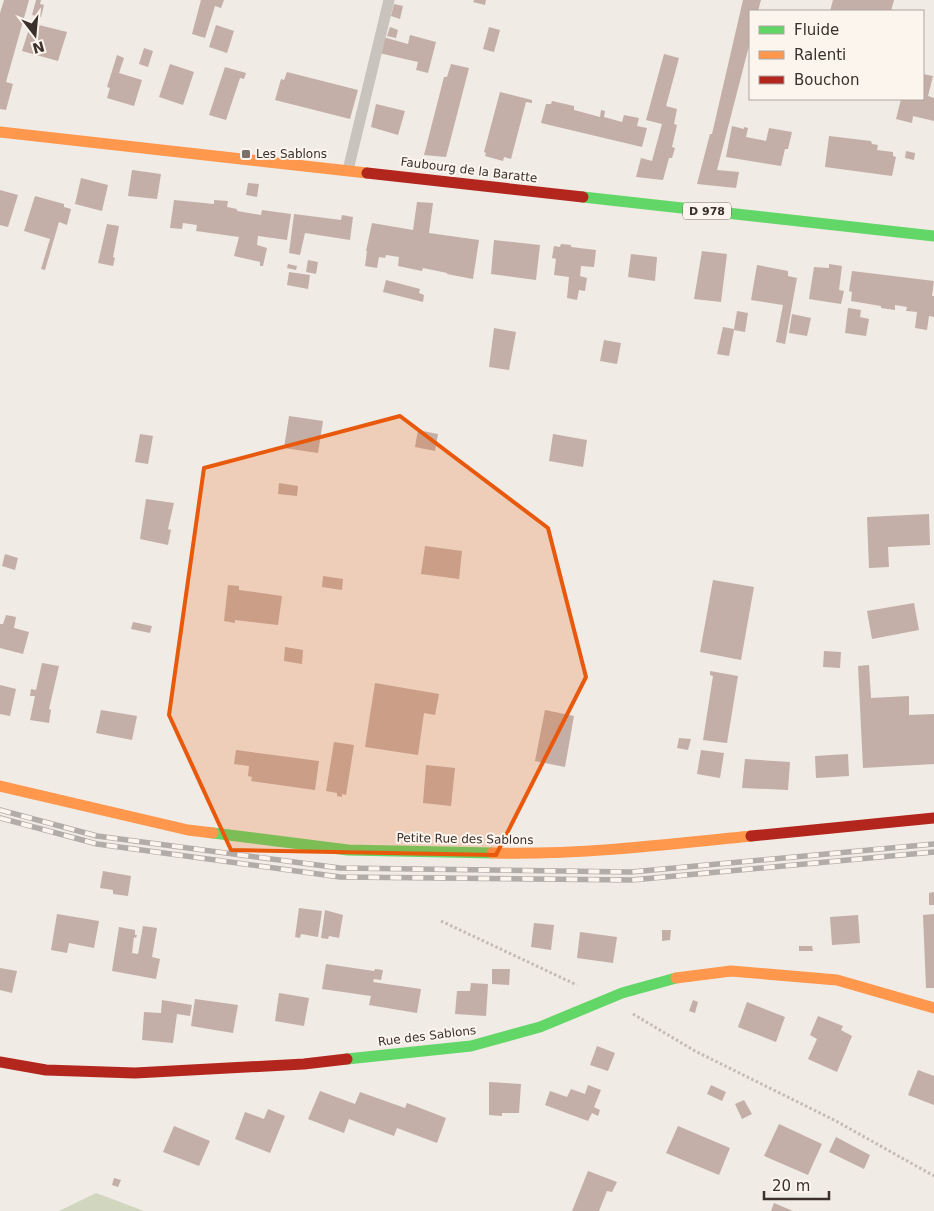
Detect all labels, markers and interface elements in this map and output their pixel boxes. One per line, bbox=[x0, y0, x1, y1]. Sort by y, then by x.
north arrow bbox=[10, 10, 60, 60]
legend bbox=[749, 10, 924, 100]
text: Fluide bbox=[794, 21, 839, 39]
text: N bbox=[31, 38, 46, 57]
text: Ralenti bbox=[794, 46, 846, 64]
text: Bouchon bbox=[794, 71, 859, 89]
place label: Les Sablons bbox=[256, 147, 327, 161]
marker: Les Sablons bbox=[240, 148, 252, 160]
street label: Faubourg de la Baratte bbox=[400, 155, 538, 185]
road number: D 978 bbox=[683, 202, 731, 220]
street label: Petite Rue des Sablons bbox=[396, 831, 534, 847]
street label: Rue des Sablons bbox=[377, 1023, 477, 1049]
scale bar bbox=[764, 1168, 829, 1200]
text: 20 m bbox=[772, 1177, 810, 1195]

